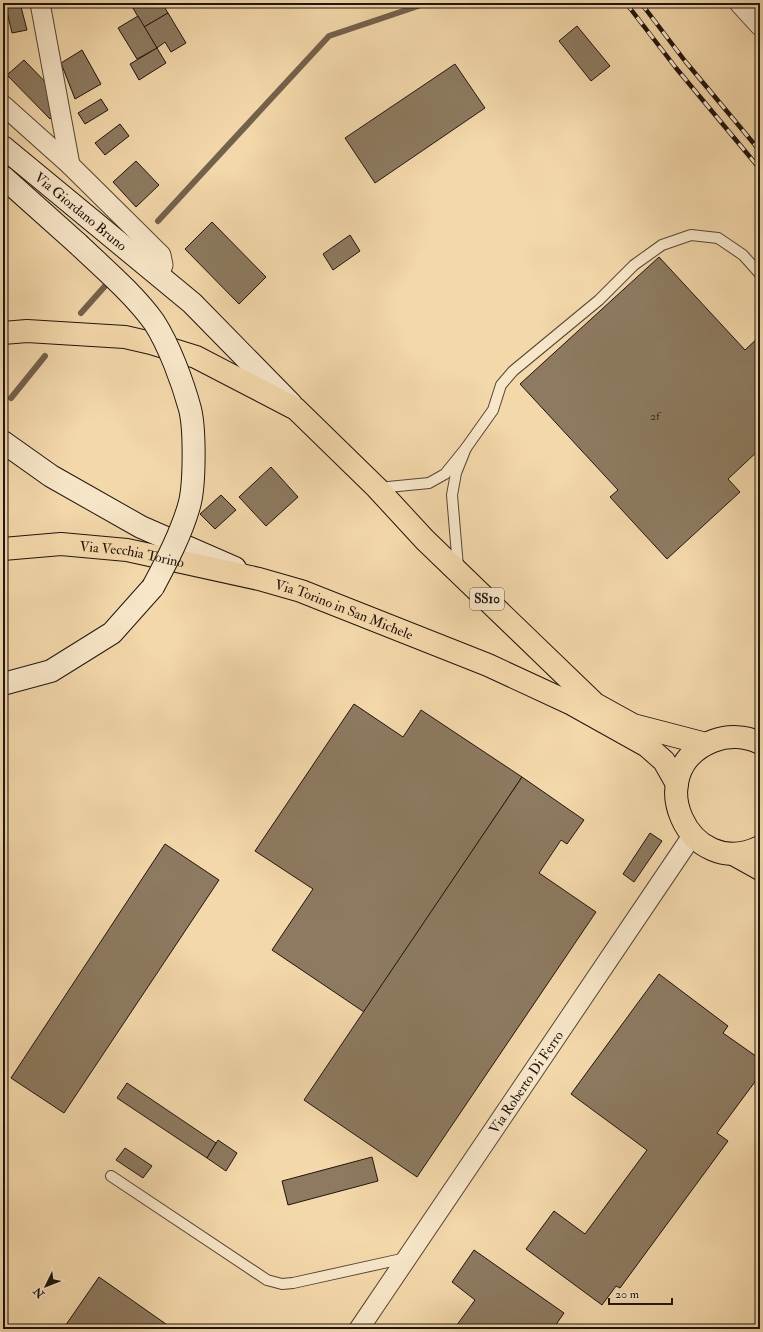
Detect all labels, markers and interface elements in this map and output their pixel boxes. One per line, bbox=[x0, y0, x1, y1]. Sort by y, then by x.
street label: Via Giordano Bruno bbox=[31, 168, 131, 255]
house number: 2f bbox=[650, 409, 662, 424]
street label: Via Vecchia Torino bbox=[79, 537, 186, 571]
street label: Via Torino in San Michele bbox=[273, 576, 416, 643]
road number: SS10 bbox=[470, 588, 504, 610]
street label: Via Roberto Di Ferro bbox=[485, 1027, 567, 1137]
north arrow bbox=[26, 1266, 66, 1306]
scale bar bbox=[609, 1280, 672, 1306]
text: N bbox=[30, 1284, 48, 1301]
text: 20 m bbox=[615, 1287, 640, 1302]

